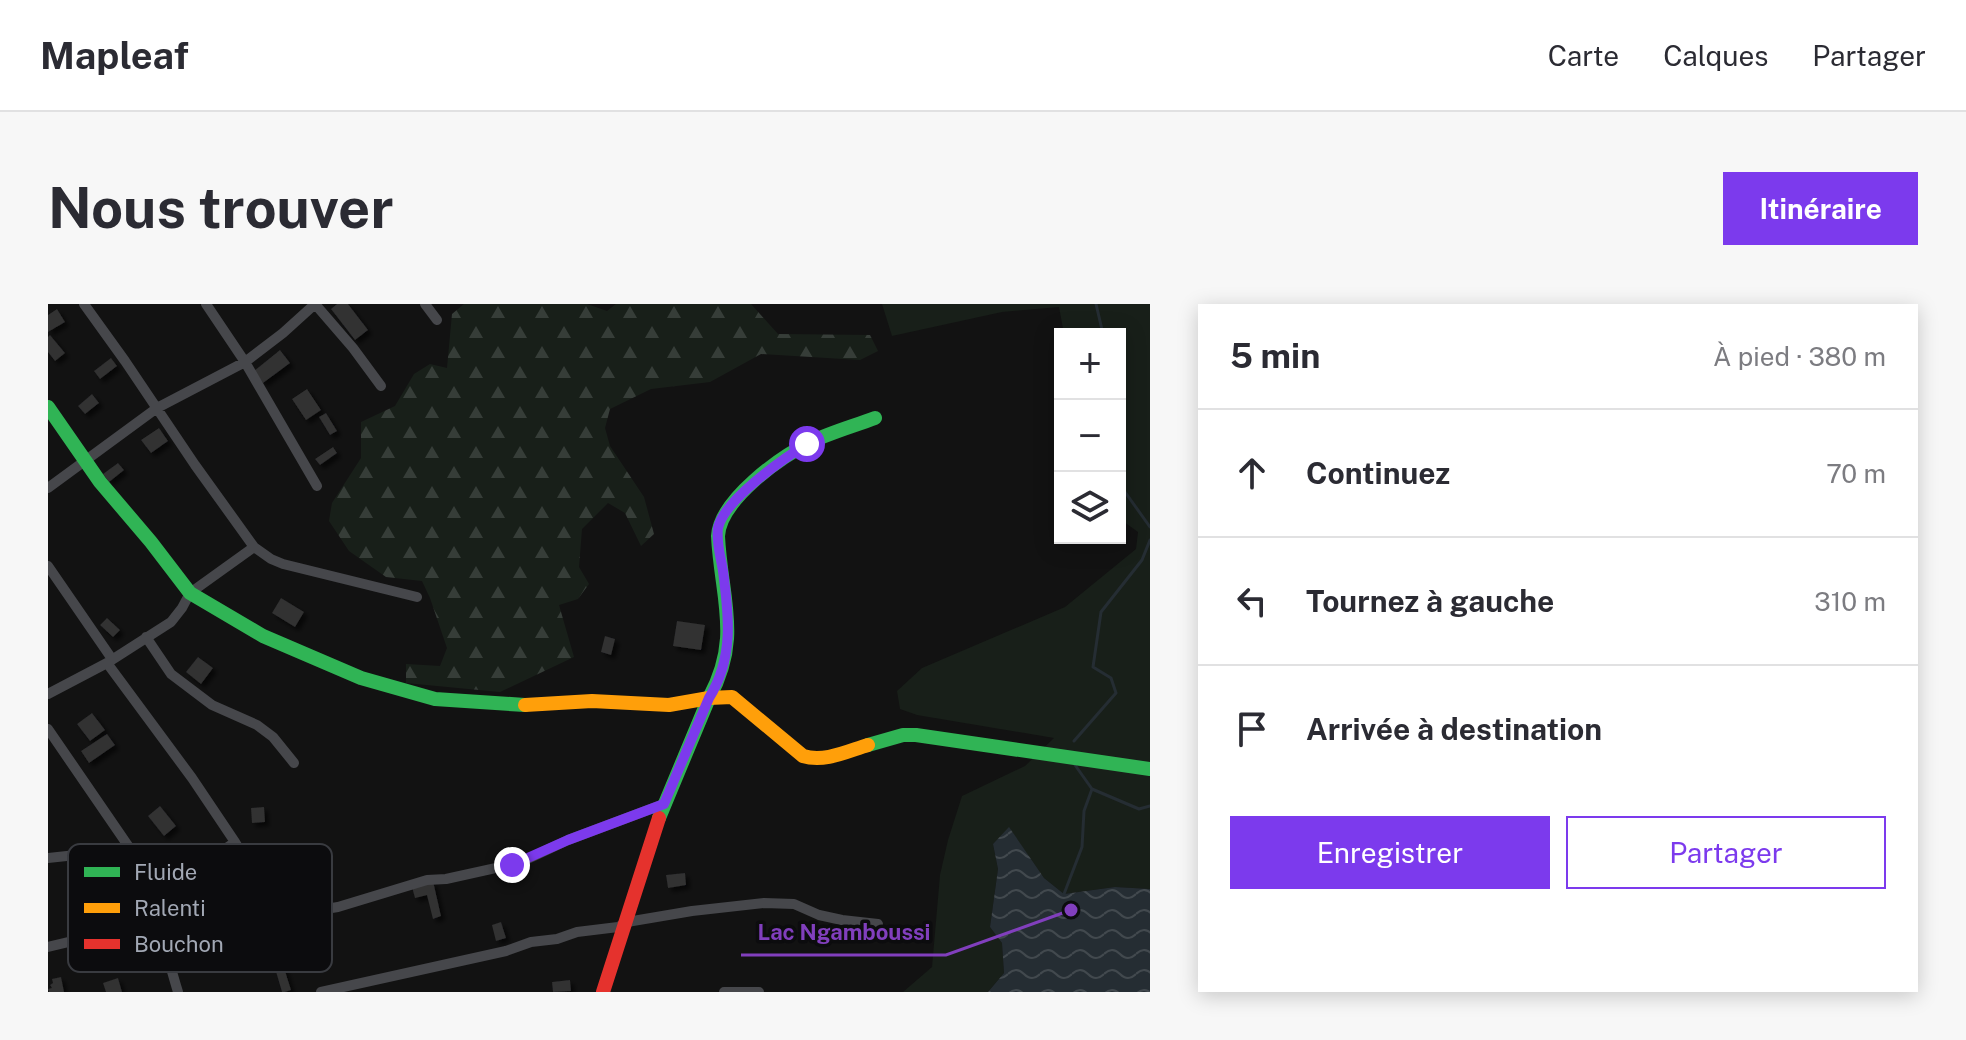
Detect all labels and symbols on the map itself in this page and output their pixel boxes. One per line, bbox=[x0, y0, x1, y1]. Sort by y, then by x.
route start bbox=[789, 426, 825, 462]
legend bbox=[68, 844, 332, 972]
route end bbox=[494, 847, 530, 883]
text: Fluide bbox=[134, 859, 197, 885]
text: Ralenti bbox=[134, 895, 206, 921]
callout: Lac Ngamboussi bbox=[741, 909, 946, 955]
text: Lac Ngamboussi bbox=[758, 919, 930, 945]
text: Bouchon bbox=[134, 931, 224, 957]

